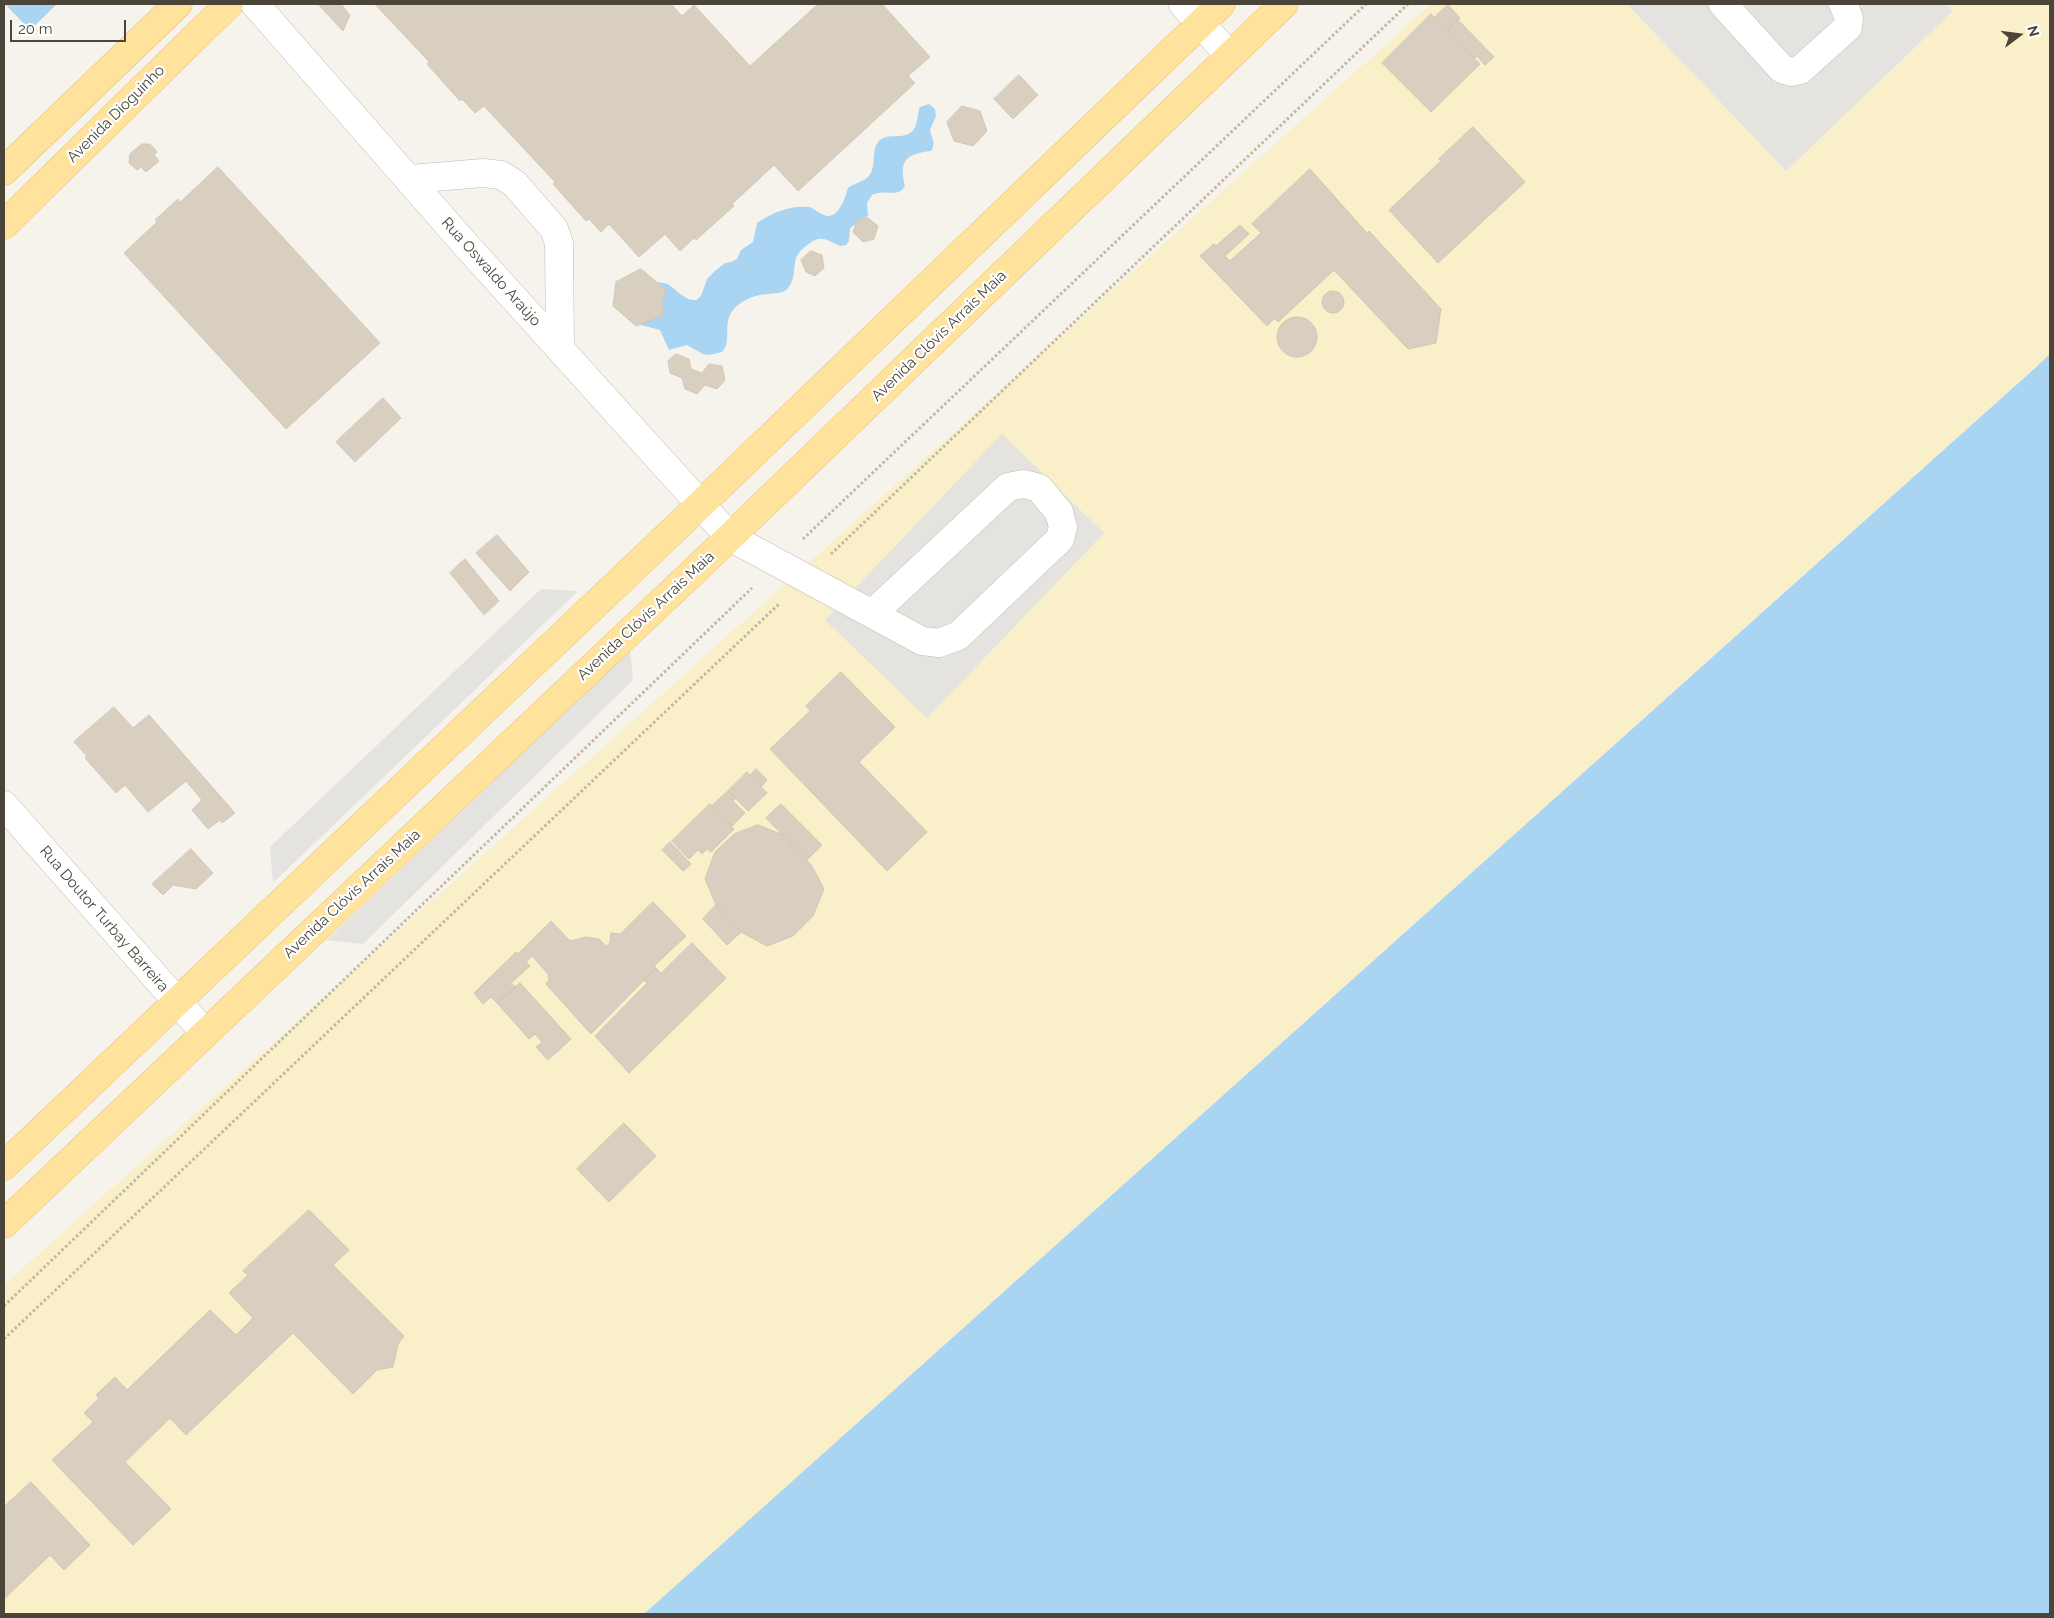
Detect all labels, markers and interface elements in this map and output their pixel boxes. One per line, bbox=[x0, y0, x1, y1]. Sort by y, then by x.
scale bar bbox=[12, 10, 129, 42]
north arrow bbox=[1994, 10, 2044, 60]
text: 20 m bbox=[18, 20, 53, 38]
text: N bbox=[2024, 24, 2043, 38]
street label: Avenida Dioguinho bbox=[64, 62, 168, 166]
street label: Rua Oswaldo Araújo bbox=[437, 214, 545, 330]
street label: Avenida Clóvis Arrais Maia bbox=[868, 267, 1010, 405]
street label: Avenida Clóvis Arrais Maia bbox=[574, 548, 718, 684]
street label: Avenida Clóvis Arrais Maia bbox=[280, 826, 424, 962]
street label: Rua Doutor Turbay Barreira bbox=[36, 842, 172, 996]

